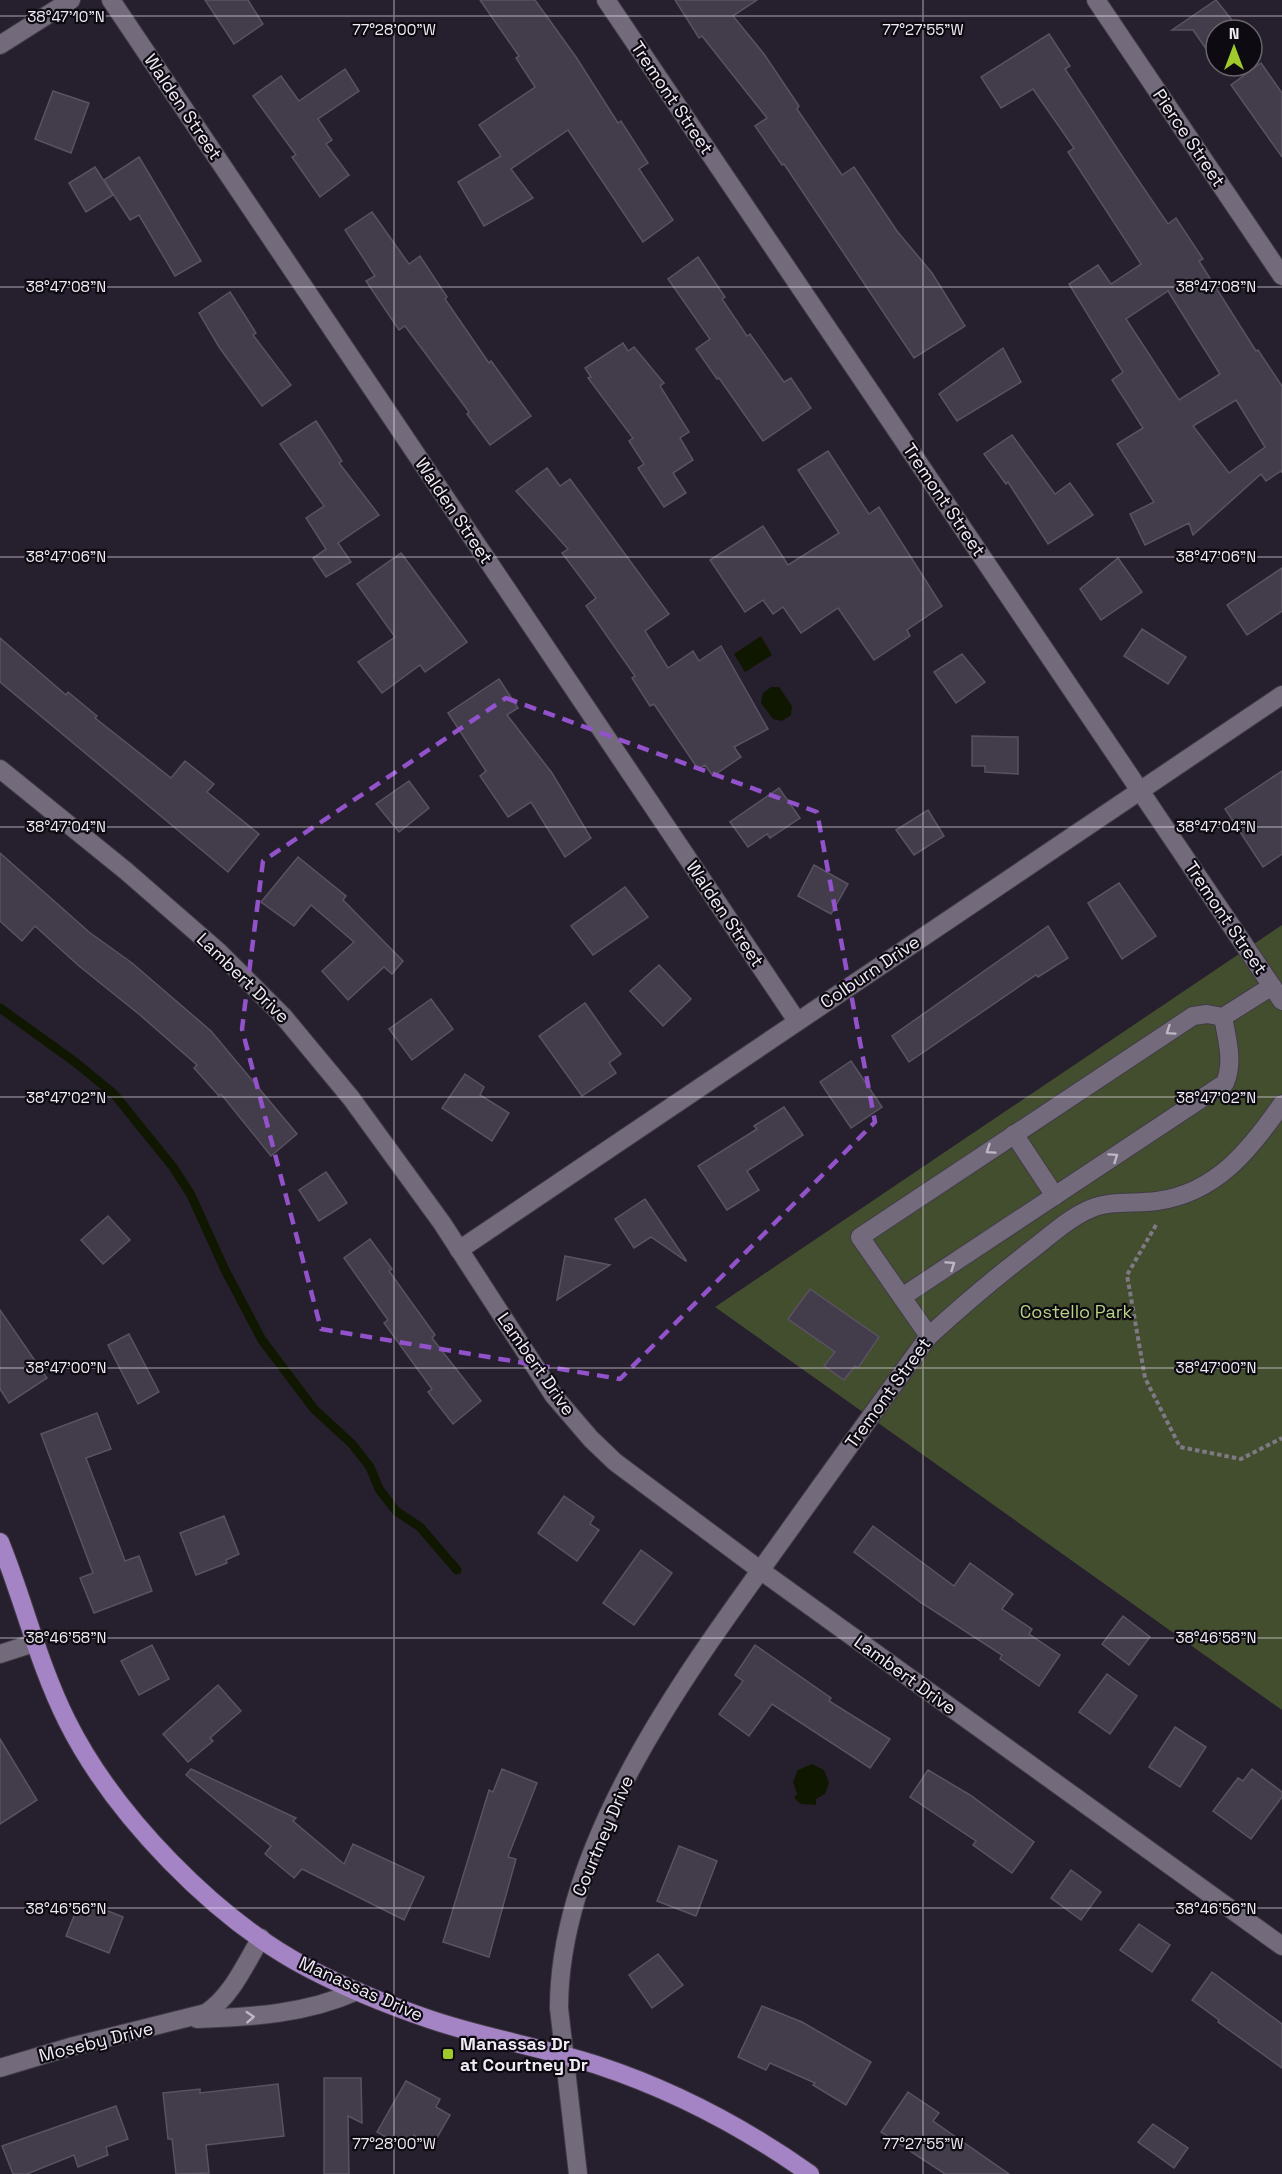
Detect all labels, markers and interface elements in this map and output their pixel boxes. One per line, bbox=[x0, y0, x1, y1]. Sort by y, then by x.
text: 38°47'10"N bbox=[27, 7, 105, 26]
north arrow bbox=[1204, 18, 1264, 78]
text: 77°28'00"W bbox=[352, 20, 436, 39]
text: 77°27'55"W bbox=[882, 20, 964, 39]
text: N bbox=[1229, 23, 1239, 44]
street label: Tremont Street bbox=[626, 37, 719, 159]
street label: Walden Street bbox=[139, 49, 227, 164]
street label: Pierce Street bbox=[1148, 84, 1231, 191]
text: 38°47'08"N bbox=[26, 277, 106, 296]
text: 38°47'08"N bbox=[1176, 277, 1256, 296]
street label: Tremont Street bbox=[898, 439, 991, 561]
street label: Walden Street bbox=[410, 453, 498, 568]
text: 38°47'06"N bbox=[26, 547, 106, 566]
text: 38°47'06"N bbox=[1176, 547, 1256, 566]
text: 38°47'04"N bbox=[26, 817, 106, 836]
text: 38°47'04"N bbox=[1176, 817, 1256, 836]
street label: Walden Street bbox=[681, 856, 769, 971]
street label: Tremont Street bbox=[1180, 857, 1273, 979]
street label: Lambert Drive bbox=[192, 927, 295, 1028]
street label: Colburn Drive bbox=[816, 930, 924, 1013]
one-way arrow bbox=[1166, 1024, 1177, 1035]
text: 38°47'02"N bbox=[26, 1088, 106, 1107]
text: 38°47'02"N bbox=[1176, 1088, 1256, 1107]
one-way arrow bbox=[986, 1143, 996, 1155]
one-way arrow bbox=[1107, 1153, 1118, 1164]
one-way arrow bbox=[944, 1261, 955, 1272]
park label: Costello Park bbox=[1020, 1300, 1133, 1323]
street label: Lambert Drive bbox=[492, 1308, 580, 1420]
street label: Tremont Street bbox=[840, 1333, 936, 1453]
text: 38°47'00"N bbox=[26, 1358, 106, 1377]
text: 38°47'00"N bbox=[1176, 1358, 1256, 1377]
text: 38°46'58"N bbox=[25, 1628, 107, 1647]
text: 38°46'58"N bbox=[1175, 1628, 1257, 1647]
street label: Lambert Drive bbox=[850, 1630, 961, 1719]
street label: Courtney Drive bbox=[567, 1772, 638, 1900]
text: 38°46'56"N bbox=[26, 1899, 106, 1918]
text: 38°46'56"N bbox=[1176, 1899, 1256, 1918]
street label: Manassas Drive bbox=[295, 1951, 427, 2026]
one-way arrow bbox=[246, 2011, 255, 2024]
street label: Moseby Drive bbox=[36, 2016, 156, 2067]
place label: Manassas Dr at Courtney Dr bbox=[460, 2032, 588, 2076]
marker: Manassas Dr at Courtney Dr bbox=[441, 2047, 455, 2061]
text: 77°28'00"W bbox=[352, 2134, 436, 2153]
text: 77°27'55"W bbox=[882, 2134, 964, 2153]

